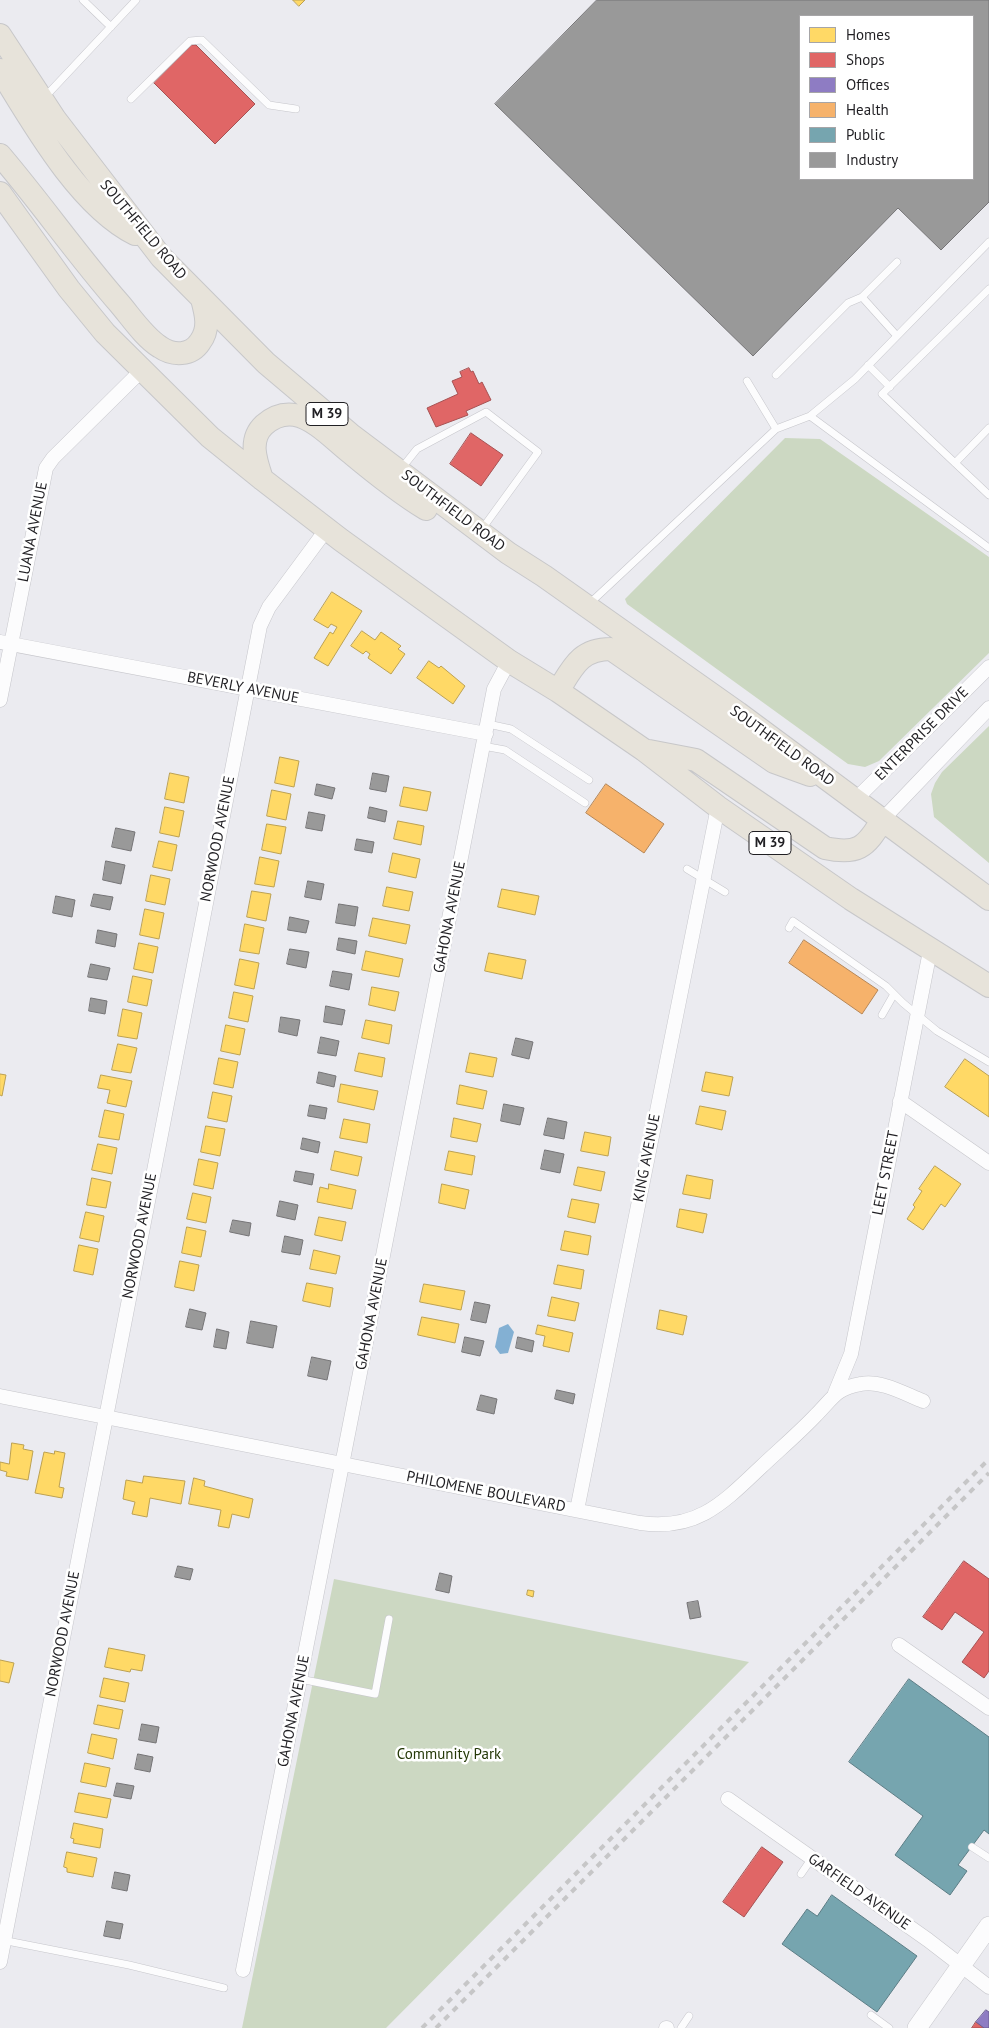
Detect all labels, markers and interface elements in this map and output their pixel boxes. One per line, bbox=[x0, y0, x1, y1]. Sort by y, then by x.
legend bbox=[799, 15, 974, 180]
text: Homes bbox=[846, 25, 890, 44]
text: Shops bbox=[846, 50, 885, 69]
text: Offices bbox=[846, 75, 890, 94]
text: Health bbox=[846, 100, 889, 119]
text: Public bbox=[846, 125, 885, 144]
text: Industry bbox=[846, 150, 898, 169]
street label: SOUTHFIELD ROAD bbox=[96, 176, 190, 284]
road number: M 39 bbox=[306, 402, 348, 426]
street label: SOUTHFIELD ROAD bbox=[398, 466, 508, 556]
street label: LUANA AVENUE bbox=[14, 480, 52, 584]
street label: BEVERLY AVENUE bbox=[186, 668, 300, 708]
street label: ENTERPRISE DRIVE bbox=[872, 684, 972, 784]
street label: SOUTHFIELD ROAD bbox=[726, 702, 838, 790]
street label: NORWOOD AVENUE bbox=[197, 775, 239, 903]
road number: M 39 bbox=[749, 831, 791, 854]
street label: GAHONA AVENUE bbox=[430, 859, 470, 975]
street label: KING AVENUE bbox=[630, 1112, 664, 1204]
street label: LEET STREET bbox=[869, 1129, 903, 1217]
street label: NORWOOD AVENUE bbox=[119, 1172, 161, 1300]
street label: GAHONA AVENUE bbox=[352, 1256, 392, 1372]
street label: PHILOMENE BOULEVARD bbox=[405, 1468, 567, 1516]
street label: NORWOOD AVENUE bbox=[42, 1570, 84, 1698]
street label: GAHONA AVENUE bbox=[274, 1653, 314, 1769]
park label: Community Park bbox=[397, 1746, 501, 1764]
street label: GARFIELD AVENUE bbox=[804, 1850, 914, 1934]

